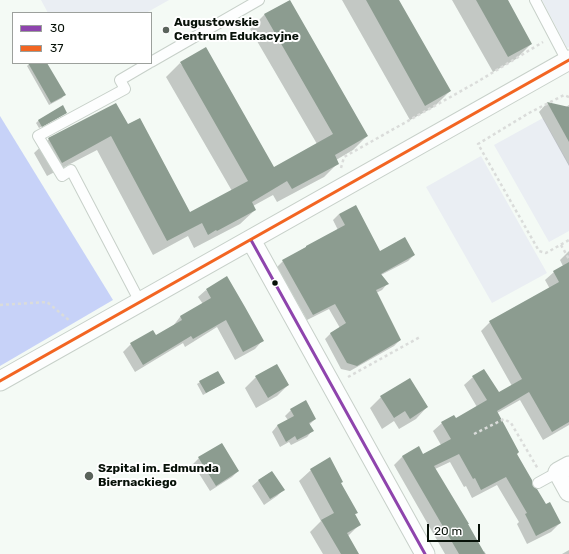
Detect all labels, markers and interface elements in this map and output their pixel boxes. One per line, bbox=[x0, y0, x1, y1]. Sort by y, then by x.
legend bbox=[12, 12, 152, 64]
place label: Augustowskie Centrum Edukacyjne bbox=[174, 16, 299, 44]
text: 30 bbox=[50, 21, 65, 35]
marker: Augustowskie Centrum Edukacyjne bbox=[161, 25, 171, 35]
text: 37 bbox=[50, 41, 63, 55]
unlabelled marker bbox=[270, 278, 280, 288]
place label: Szpital im. Edmunda Biernackiego bbox=[98, 462, 219, 490]
marker: Szpital im. Edmunda Biernackiego bbox=[83, 470, 95, 482]
scale bar bbox=[429, 516, 482, 542]
text: 20 m bbox=[434, 524, 462, 538]

